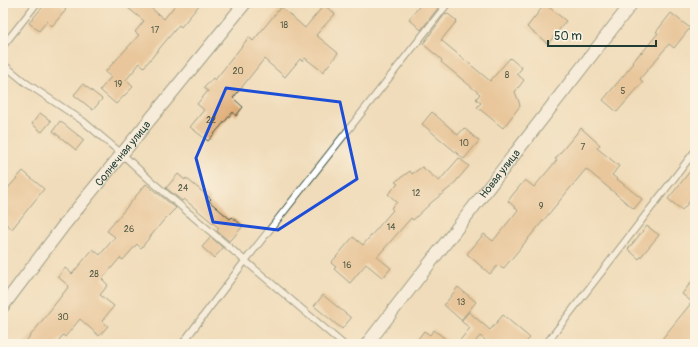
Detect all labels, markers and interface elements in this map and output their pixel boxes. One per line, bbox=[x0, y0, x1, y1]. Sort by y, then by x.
house number: 18 bbox=[280, 20, 288, 31]
scale bar bbox=[548, 22, 656, 48]
house number: 17 bbox=[151, 25, 159, 36]
text: 50 m bbox=[554, 29, 582, 44]
house number: 20 bbox=[232, 66, 244, 77]
house number: 8 bbox=[505, 70, 510, 81]
house number: 19 bbox=[114, 79, 122, 90]
house number: 5 bbox=[621, 86, 626, 97]
house number: 22 bbox=[206, 115, 216, 126]
street label: Солнечная улица bbox=[92, 118, 153, 189]
house number: 10 bbox=[459, 138, 469, 149]
house number: 7 bbox=[581, 142, 586, 153]
street label: Новая улица bbox=[477, 147, 523, 201]
house number: 24 bbox=[178, 183, 189, 194]
house number: 12 bbox=[412, 188, 420, 199]
house number: 9 bbox=[539, 201, 544, 212]
house number: 14 bbox=[387, 222, 396, 233]
house number: 26 bbox=[124, 224, 134, 235]
house number: 16 bbox=[343, 260, 351, 271]
house number: 28 bbox=[89, 269, 99, 280]
house number: 13 bbox=[457, 297, 465, 308]
house number: 30 bbox=[57, 312, 69, 323]

